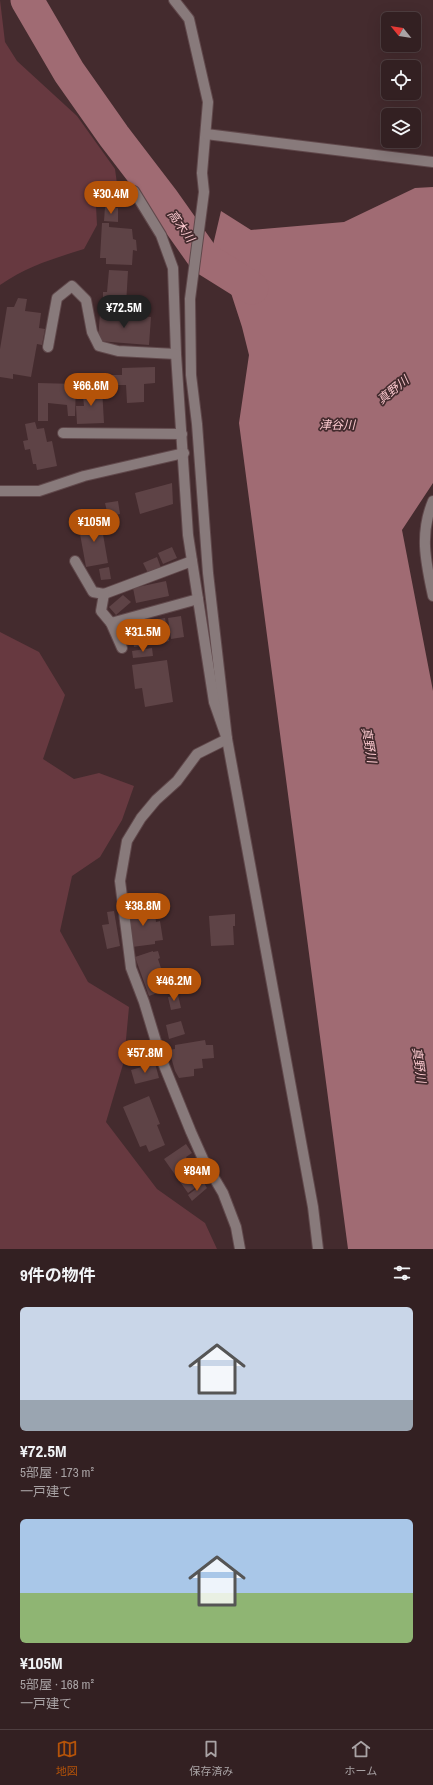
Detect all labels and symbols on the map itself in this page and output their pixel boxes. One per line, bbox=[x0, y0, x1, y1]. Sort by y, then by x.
north arrow bbox=[381, 12, 421, 52]
pin: ¥30.4M bbox=[78, 181, 144, 215]
water label: 高木川 bbox=[164, 207, 199, 247]
pin: ¥72.5M bbox=[91, 295, 157, 329]
water label: 真野川 bbox=[374, 371, 414, 408]
pin: ¥66.6M bbox=[58, 373, 124, 407]
water label: 津谷川 bbox=[319, 417, 357, 433]
pin: ¥105M bbox=[66, 509, 122, 543]
pin: ¥31.5M bbox=[110, 619, 176, 653]
water label: 真野川 bbox=[358, 726, 380, 766]
pin: ¥38.8M bbox=[110, 893, 176, 927]
pin: ¥46.2M bbox=[141, 968, 207, 1002]
pin: ¥57.8M bbox=[112, 1040, 178, 1074]
water label: 真野川 bbox=[409, 1046, 430, 1086]
pin: ¥84M bbox=[173, 1158, 221, 1192]

